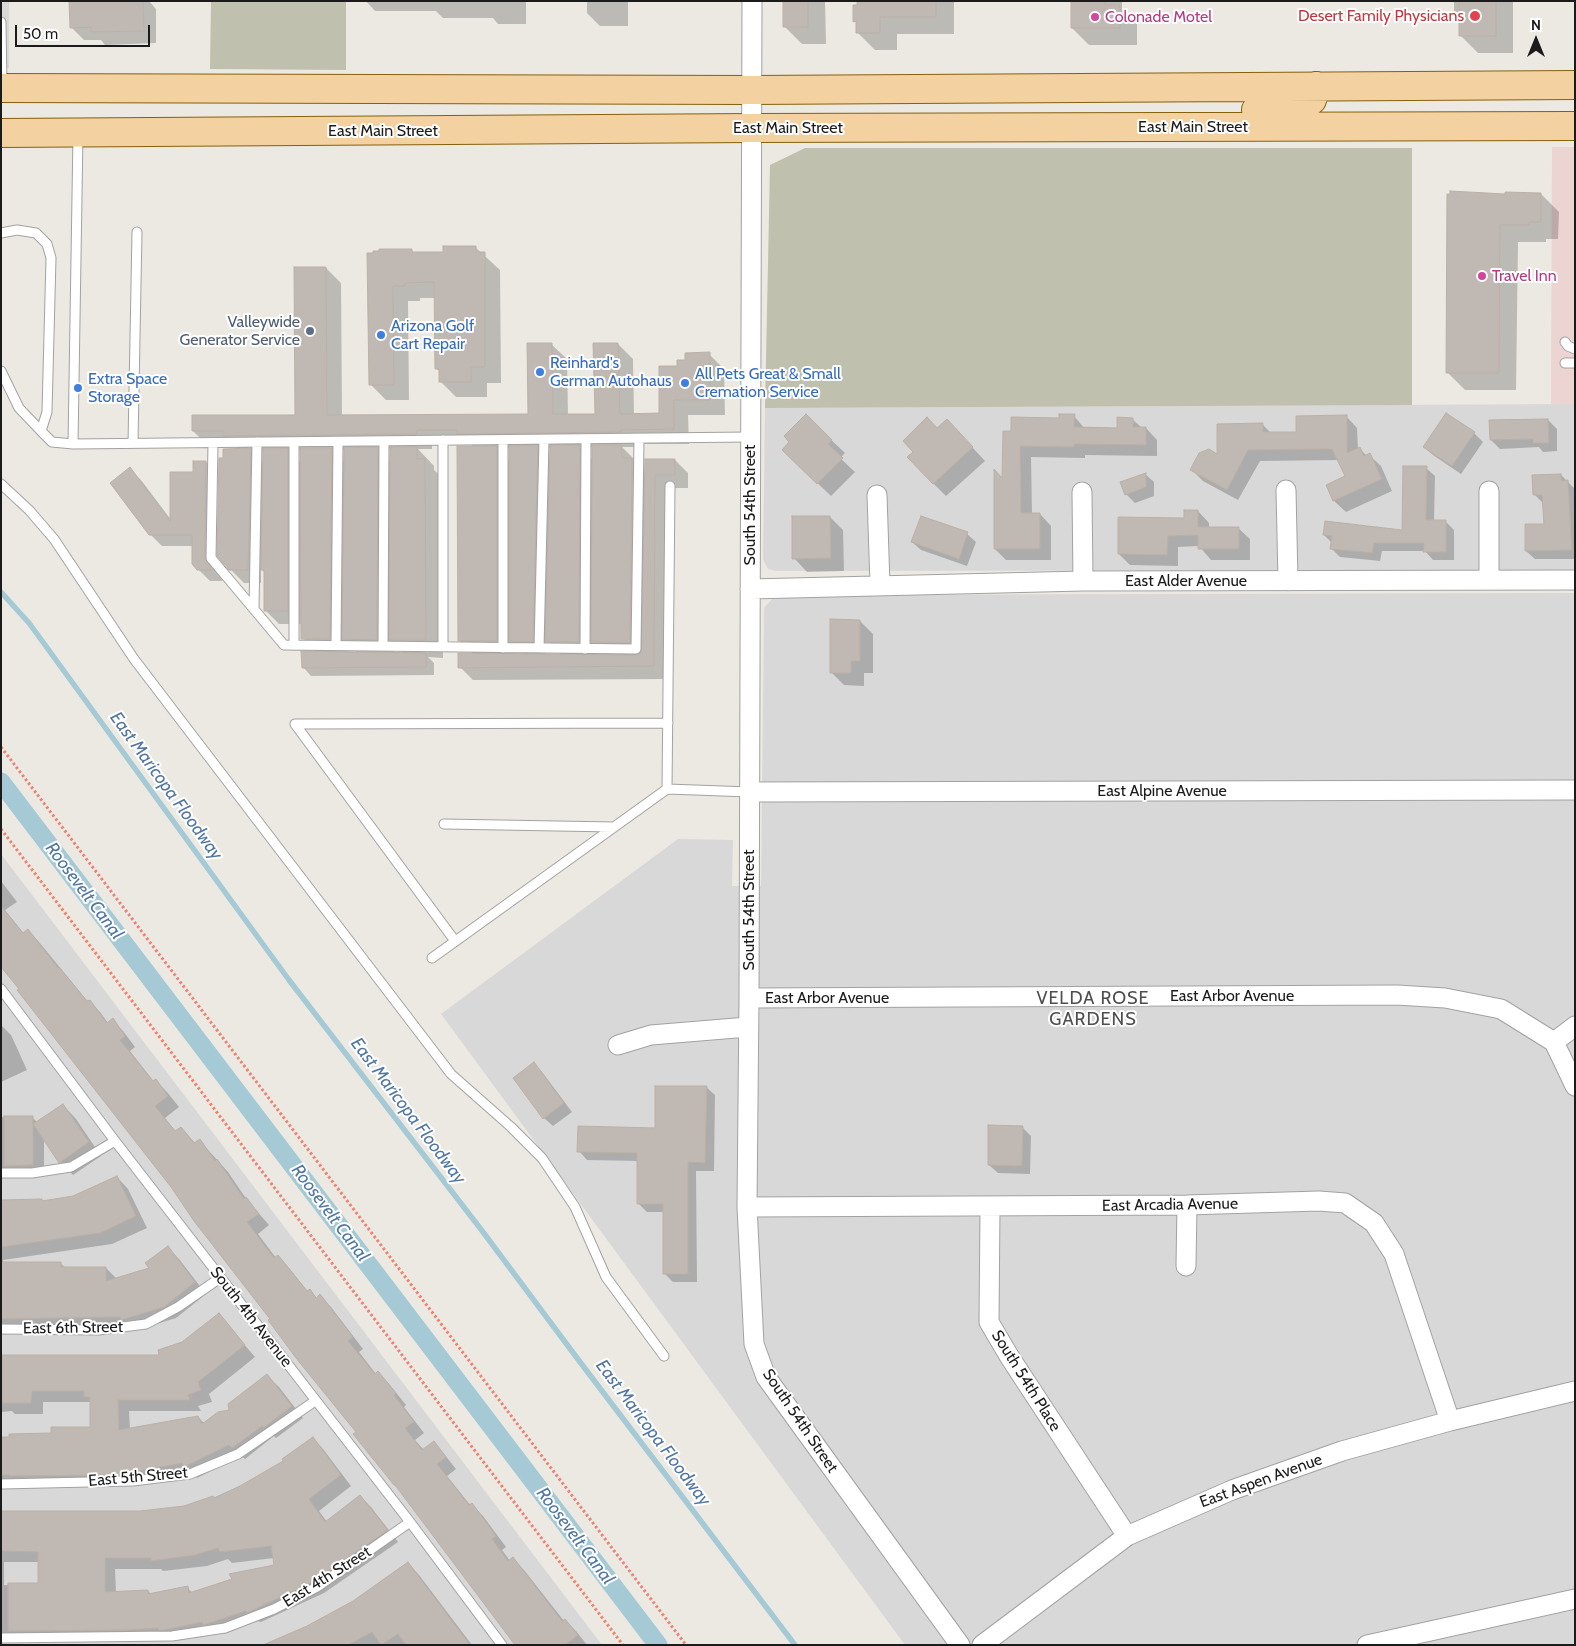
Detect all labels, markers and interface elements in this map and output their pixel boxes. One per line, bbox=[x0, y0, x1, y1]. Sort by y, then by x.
place label: Desert Family Physicians bbox=[1298, 6, 1464, 26]
place label: Colonade Motel bbox=[1105, 7, 1212, 27]
marker: Desert Family Physicians bbox=[1468, 9, 1482, 23]
marker: Colonade Motel bbox=[1089, 11, 1101, 23]
scale bar bbox=[18, 15, 152, 47]
north arrow bbox=[1511, 15, 1561, 65]
text: N bbox=[1531, 16, 1541, 34]
text: 50 m bbox=[23, 25, 58, 43]
street label: East Main Street bbox=[1138, 117, 1248, 137]
street label: East Main Street bbox=[733, 118, 843, 138]
street label: East Main Street bbox=[328, 121, 438, 141]
place label: Travel Inn bbox=[1492, 266, 1557, 286]
marker: Travel Inn bbox=[1476, 270, 1488, 282]
place label: Valleywide Generator Service bbox=[180, 312, 300, 350]
place label: Arizona Golf Cart Repair bbox=[391, 316, 474, 354]
marker: Valleywide Generator Service bbox=[304, 325, 316, 337]
marker: Arizona Golf Cart Repair bbox=[375, 329, 387, 341]
place label: Reinhard's German Autohaus bbox=[550, 353, 672, 391]
place label: All Pets Great & Small Cremation Service bbox=[695, 364, 841, 402]
marker: Reinhard's German Autohaus bbox=[534, 366, 546, 378]
place label: Extra Space Storage bbox=[88, 369, 167, 407]
marker: All Pets Great & Small Cremation Service bbox=[679, 377, 691, 389]
marker: Extra Space Storage bbox=[72, 382, 84, 394]
street label: South 54th Street bbox=[740, 445, 760, 565]
street label: East Alder Avenue bbox=[1125, 571, 1247, 591]
water label: East Maricopa Floodway bbox=[105, 708, 227, 864]
street label: East Alpine Avenue bbox=[1097, 781, 1227, 801]
water label: Roosevelt Canal bbox=[40, 838, 128, 944]
street label: South 54th Street bbox=[739, 850, 759, 970]
street label: East Arbor Avenue bbox=[1170, 986, 1294, 1006]
street label: East Arbor Avenue bbox=[765, 988, 889, 1008]
district label: VELDA ROSE GARDENS bbox=[1035, 988, 1151, 1030]
water label: East Maricopa Floodway bbox=[346, 1034, 470, 1188]
water label: Roosevelt Canal bbox=[286, 1160, 374, 1266]
street label: East Arcadia Avenue bbox=[1102, 1194, 1238, 1216]
street label: South 4th Avenue bbox=[206, 1263, 296, 1371]
street label: East 6th Street bbox=[23, 1318, 123, 1338]
street label: South 54th Place bbox=[987, 1327, 1065, 1435]
water label: East Maricopa Floodway bbox=[591, 1356, 715, 1510]
street label: South 54th Street bbox=[758, 1366, 842, 1476]
street label: East Aspen Avenue bbox=[1197, 1450, 1325, 1512]
street label: East 5th Street bbox=[88, 1463, 188, 1491]
water label: Roosevelt Canal bbox=[531, 1483, 619, 1589]
street label: East 4th Street bbox=[279, 1542, 375, 1612]

